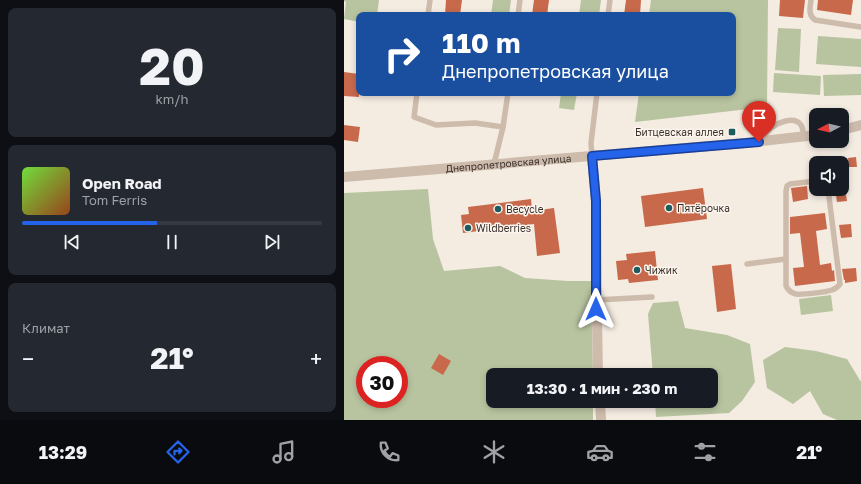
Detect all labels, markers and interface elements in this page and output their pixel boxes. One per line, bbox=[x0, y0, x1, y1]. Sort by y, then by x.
text: 110 m bbox=[442, 26, 521, 59]
icon: right bbox=[376, 28, 428, 80]
text: 20 bbox=[139, 34, 205, 96]
text: Днепропетровская улица bbox=[442, 60, 669, 82]
text: km/h bbox=[155, 91, 189, 107]
pin bbox=[742, 101, 776, 142]
icon: arrive bbox=[748, 107, 770, 129]
north arrow bbox=[809, 108, 849, 148]
map controls bbox=[809, 108, 849, 196]
place label: Битцевская аллея bbox=[635, 126, 724, 138]
marker: Битцевская аллея bbox=[727, 127, 737, 137]
street label: Днепропетровская улица bbox=[445, 152, 572, 174]
button: sound bbox=[809, 156, 849, 196]
text: Open Road bbox=[82, 174, 162, 192]
text: Tom Ferris bbox=[82, 192, 147, 208]
place label: Пятёрочка bbox=[677, 202, 730, 214]
place label: Becycle bbox=[506, 203, 544, 215]
marker: Пятёрочка bbox=[664, 203, 674, 213]
marker: Becycle bbox=[493, 204, 503, 214]
place label: Wildberries bbox=[476, 222, 531, 234]
marker: Wildberries bbox=[463, 223, 473, 233]
icon: previous bbox=[61, 231, 83, 253]
icon: pause bbox=[161, 231, 183, 253]
icon: next bbox=[261, 231, 283, 253]
place label: Чижик bbox=[645, 264, 678, 276]
marker: Чижик bbox=[632, 265, 642, 275]
position arrow bbox=[575, 288, 617, 330]
text: Климат bbox=[22, 320, 70, 336]
text: 21° bbox=[150, 340, 194, 376]
text: − bbox=[22, 345, 34, 372]
text: + bbox=[310, 345, 322, 372]
speed limit sign: 30 bbox=[356, 356, 408, 408]
text: 13:30 · 1 мин · 230 m bbox=[527, 379, 677, 397]
icon: directions bbox=[164, 438, 192, 466]
icon: music bbox=[270, 438, 298, 466]
icon: phone bbox=[375, 438, 403, 466]
icon: climate bbox=[480, 438, 508, 466]
icon: car bbox=[586, 438, 614, 466]
icon: filters bbox=[691, 438, 719, 466]
text: 13:29 bbox=[39, 441, 87, 463]
text: 21° bbox=[796, 441, 822, 463]

